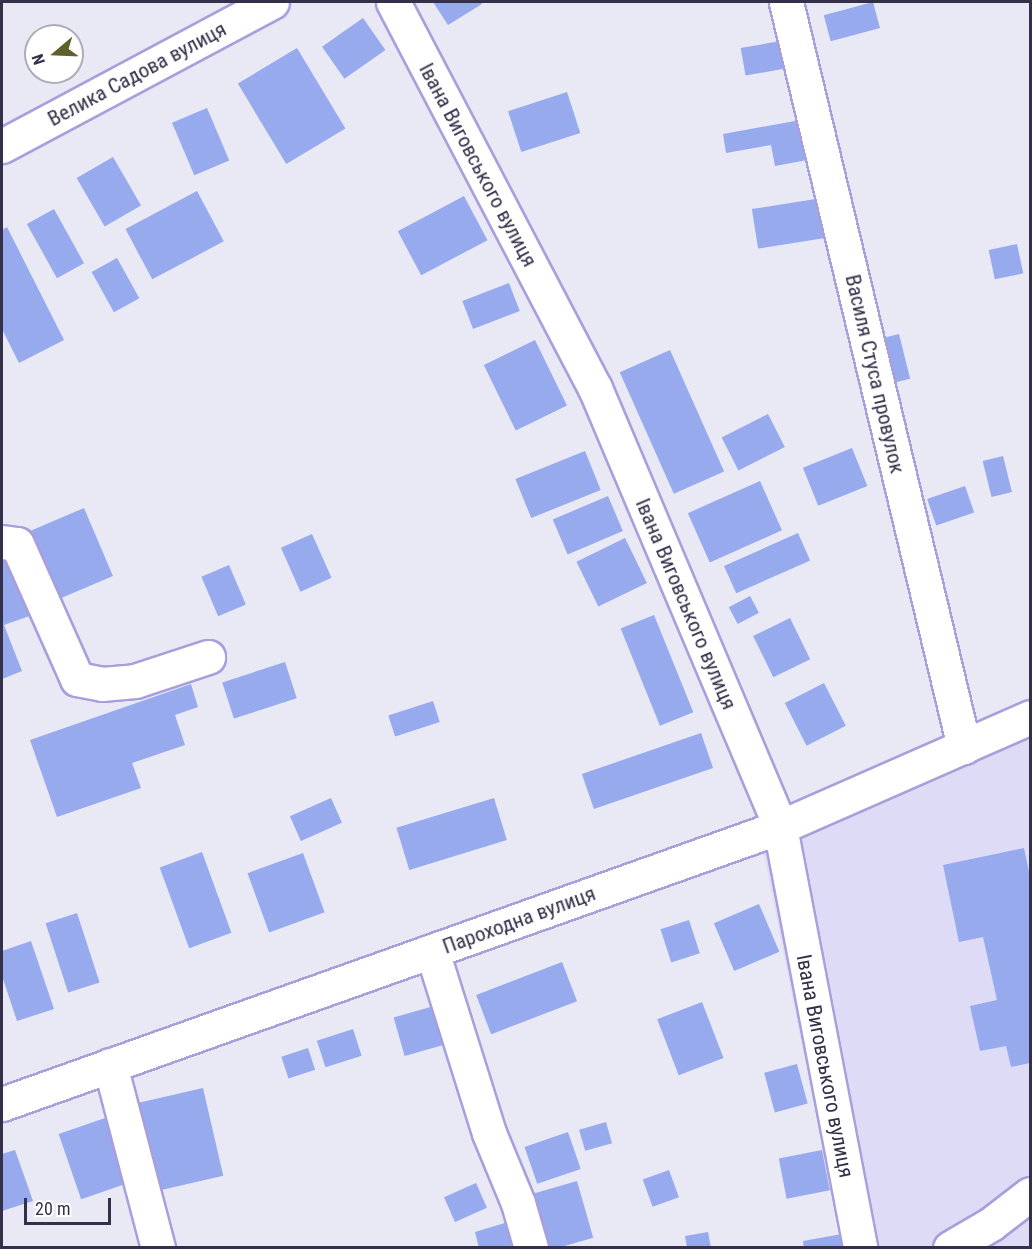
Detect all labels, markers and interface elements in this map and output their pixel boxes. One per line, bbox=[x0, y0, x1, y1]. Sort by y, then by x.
street label: Велика Садова вулиця bbox=[44, 16, 230, 132]
north arrow bbox=[24, 24, 84, 84]
text: N bbox=[28, 52, 49, 67]
street label: Івана Виговського вулиця bbox=[414, 59, 542, 271]
street label: Василя Стуса провулок bbox=[840, 272, 910, 476]
street label: Івана Виговського вулиця bbox=[630, 495, 742, 713]
street label: Пароходна вулиця bbox=[439, 881, 599, 959]
street label: Івана Виговського вулиця bbox=[791, 952, 859, 1180]
scale bar bbox=[27, 1186, 114, 1224]
text: 20 m bbox=[35, 1198, 70, 1219]

